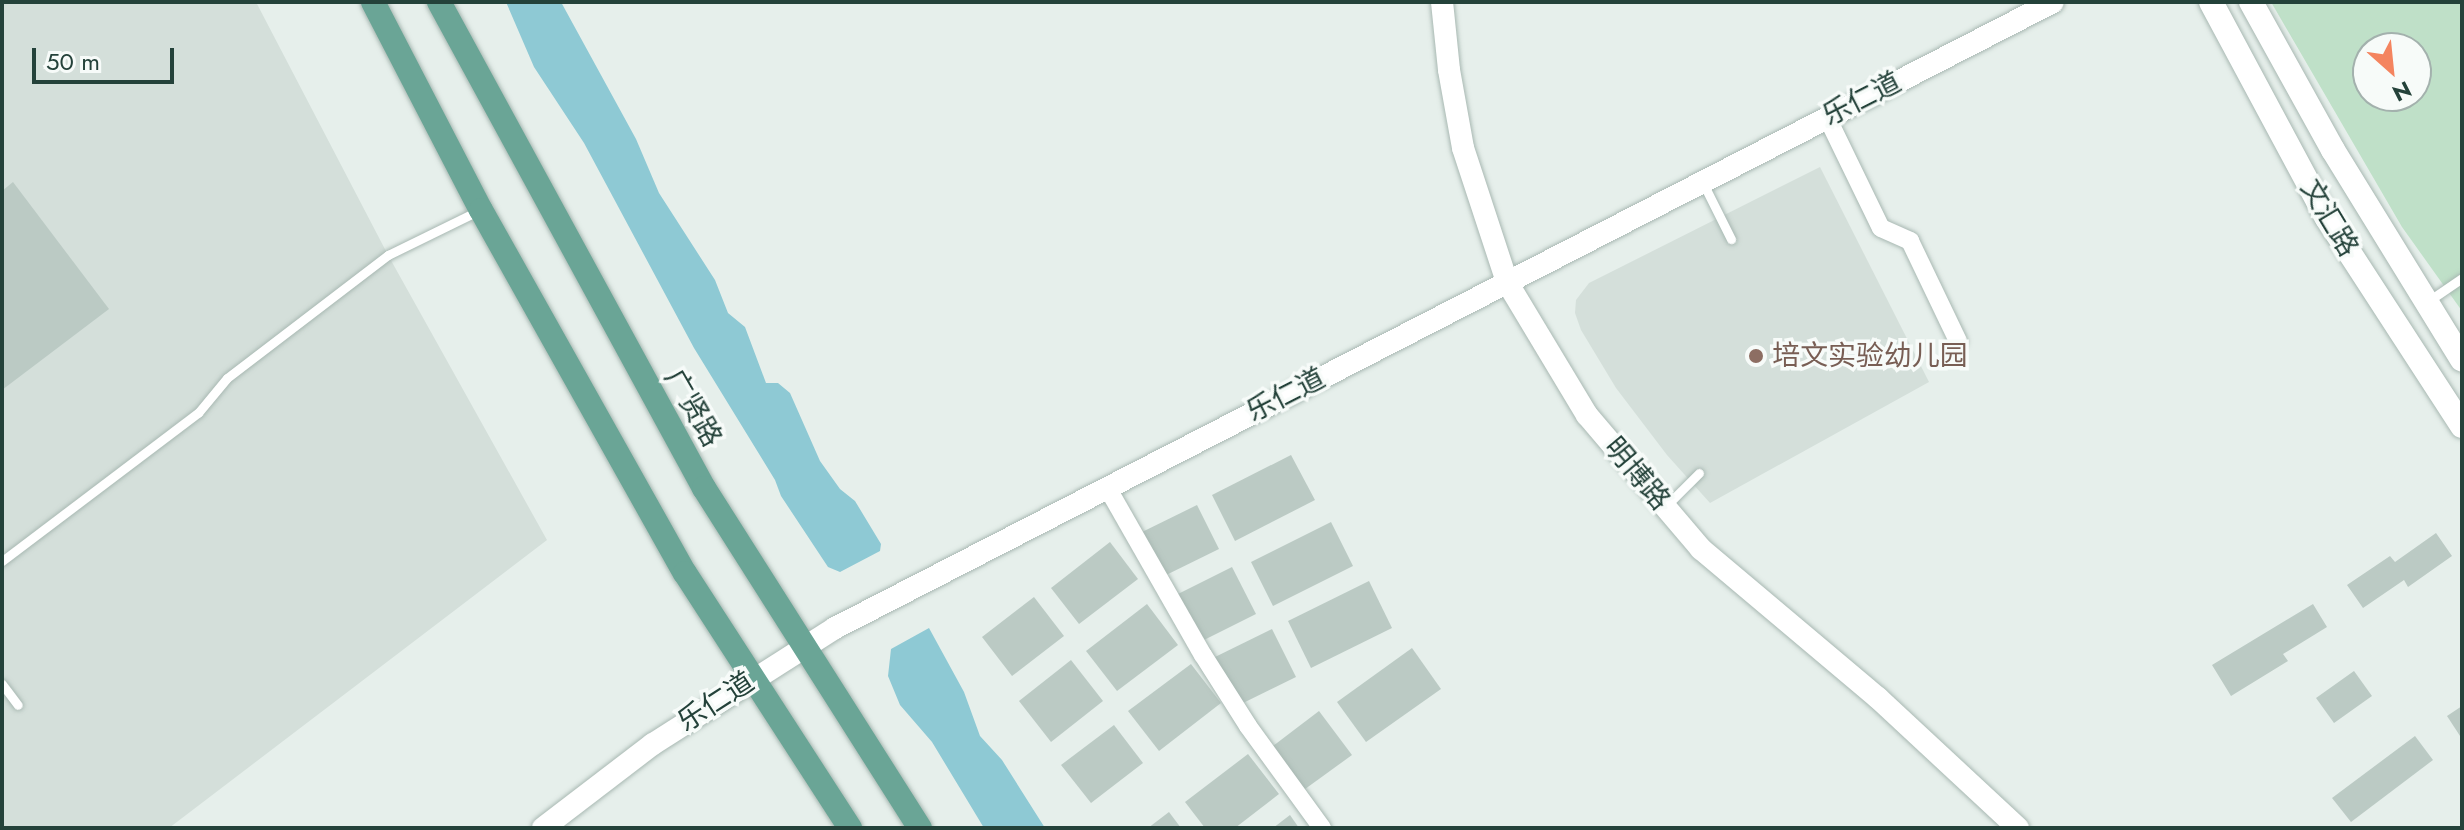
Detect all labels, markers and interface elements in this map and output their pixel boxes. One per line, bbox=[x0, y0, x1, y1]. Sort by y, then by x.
scale bar bbox=[36, 32, 178, 82]
north arrow bbox=[2352, 32, 2432, 112]
text: 50 m bbox=[46, 44, 100, 79]
street label: 乐仁道 bbox=[1817, 65, 1907, 133]
text: N bbox=[2387, 73, 2417, 110]
street label: 文汇路 bbox=[2293, 173, 2365, 263]
place label: 培文实验幼儿园 bbox=[1772, 339, 1968, 373]
marker: 培文实验幼儿园 bbox=[1747, 347, 1765, 365]
street label: 乐仁道 bbox=[1241, 361, 1331, 429]
street label: 广贤路 bbox=[657, 363, 729, 453]
street label: 明博路 bbox=[1597, 431, 1677, 517]
street label: 乐仁道 bbox=[672, 665, 760, 739]

